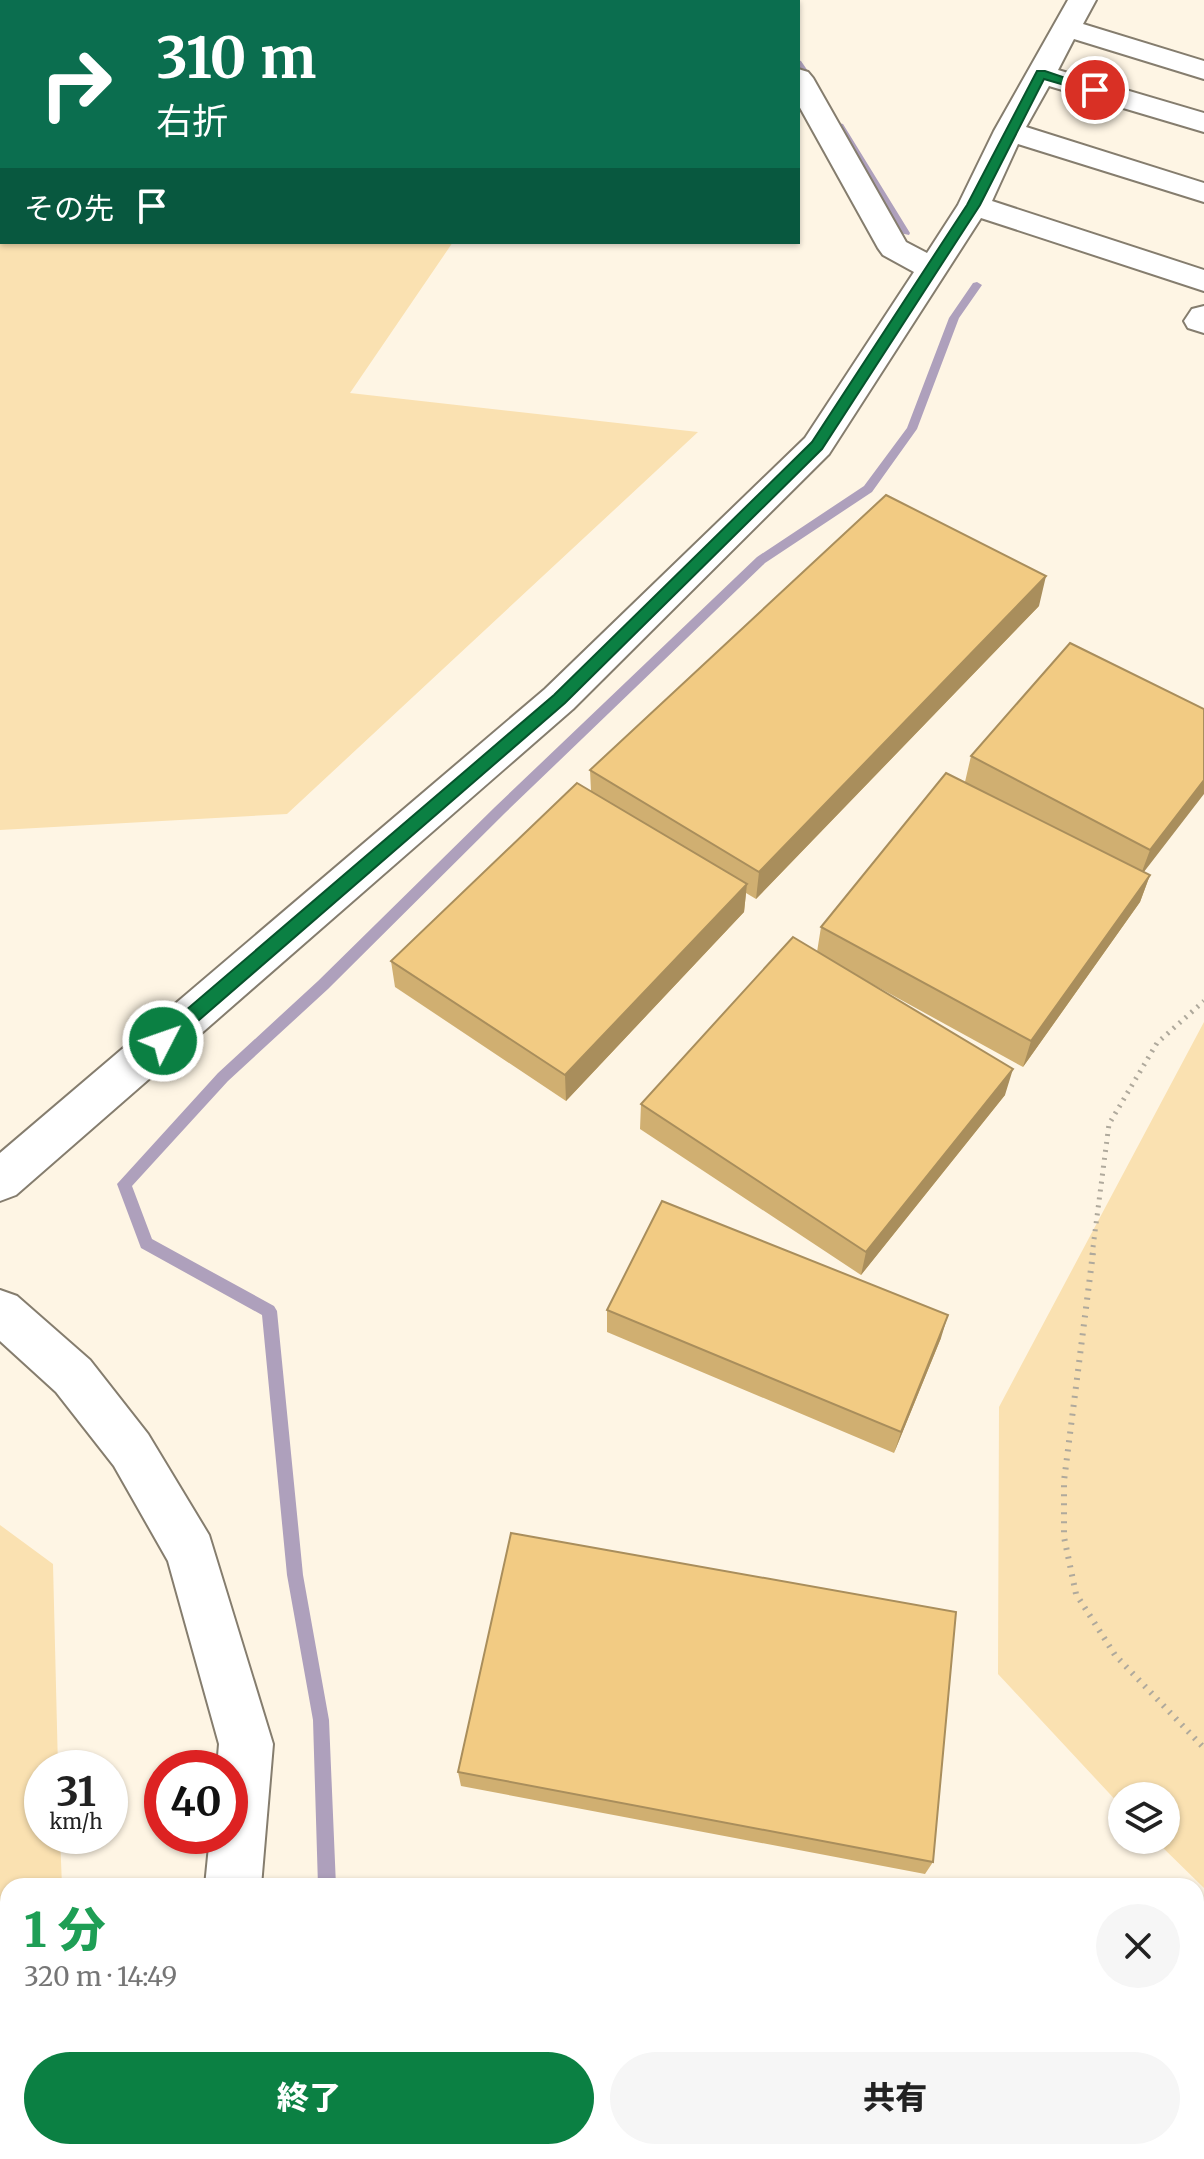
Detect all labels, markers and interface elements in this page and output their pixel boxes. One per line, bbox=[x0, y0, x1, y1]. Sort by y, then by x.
text: 310 m bbox=[156, 23, 316, 93]
icon: right bbox=[24, 32, 128, 136]
pin bbox=[1061, 56, 1129, 124]
icon: arrive bbox=[1073, 68, 1117, 112]
text: 右折 bbox=[156, 99, 228, 144]
icon: arrive bbox=[130, 184, 174, 228]
text: その先 bbox=[24, 189, 114, 227]
position arrow bbox=[121, 999, 205, 1083]
speed limit sign: 40 bbox=[144, 1750, 248, 1854]
text: 31 bbox=[56, 1767, 96, 1817]
map controls bbox=[1108, 1782, 1180, 1854]
button: layers bbox=[1108, 1782, 1180, 1854]
text: km/h bbox=[50, 1809, 102, 1834]
text: 1 分 bbox=[24, 1900, 106, 1960]
button: close bbox=[1096, 1904, 1180, 1988]
text: 320 m · 14:49 bbox=[24, 1960, 177, 1993]
button: 終了 bbox=[24, 2052, 594, 2144]
button: 共有 bbox=[610, 2052, 1180, 2144]

